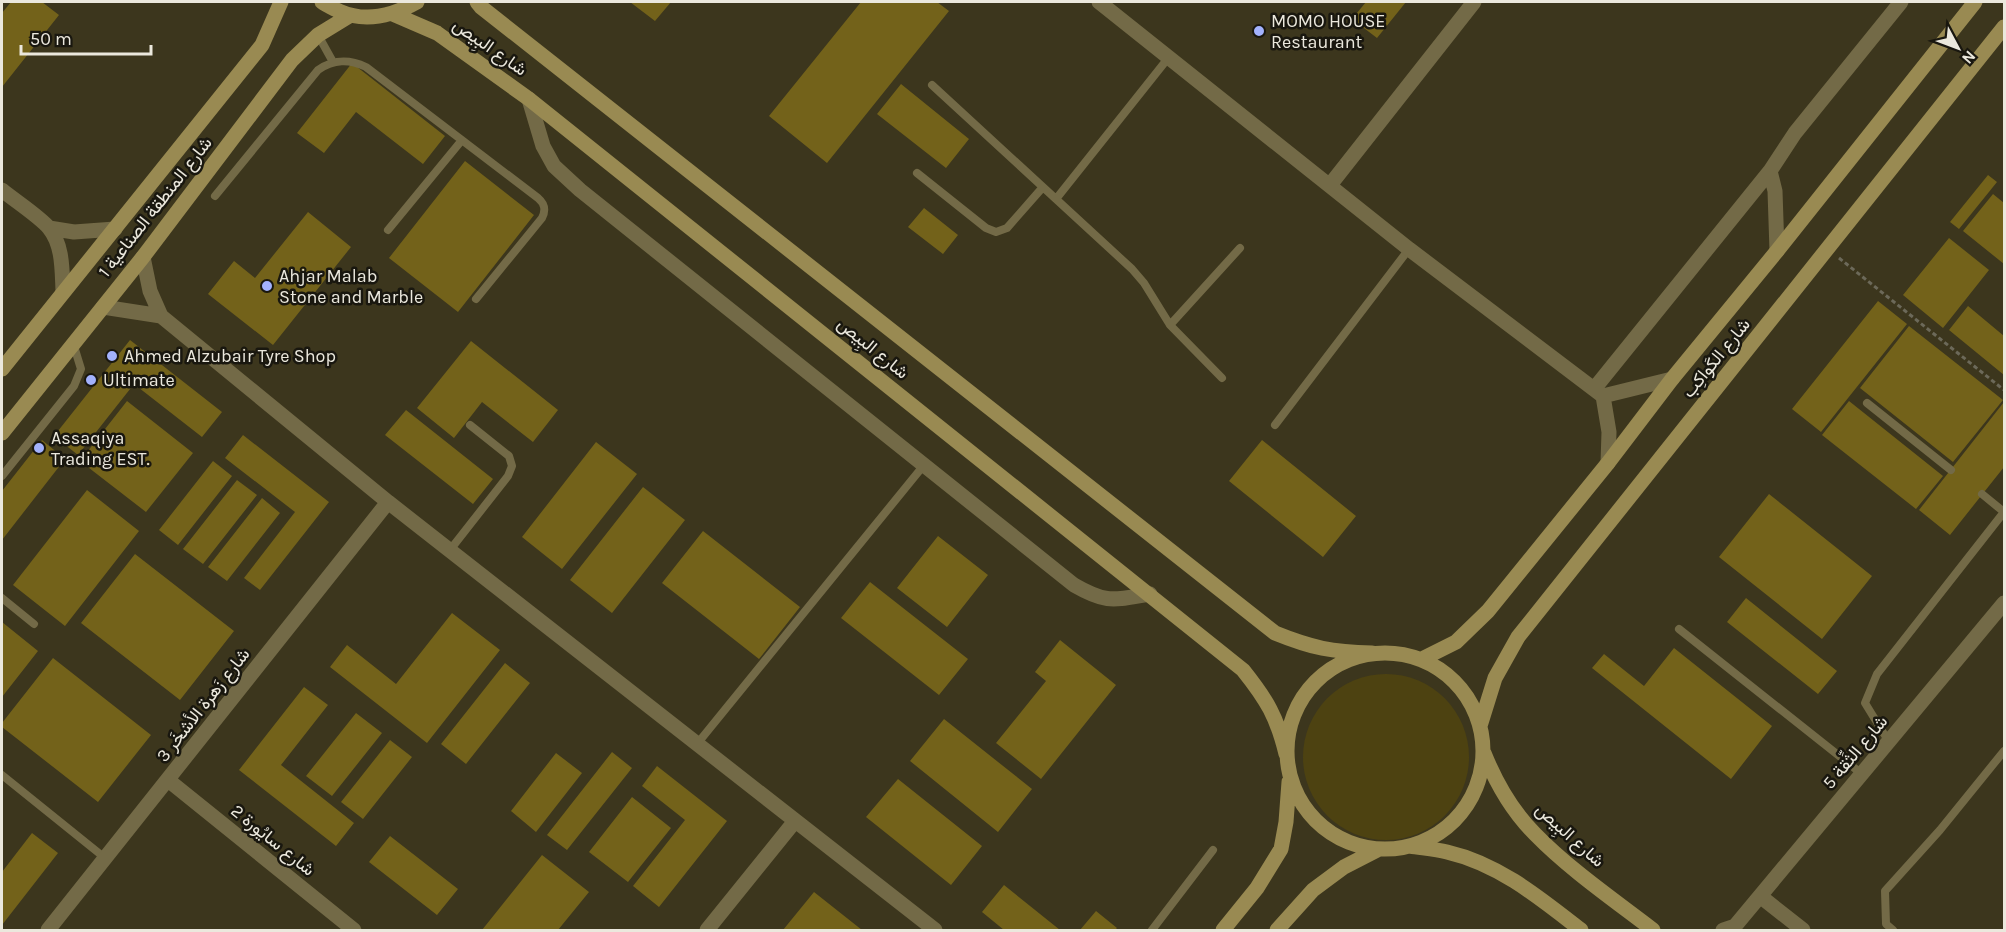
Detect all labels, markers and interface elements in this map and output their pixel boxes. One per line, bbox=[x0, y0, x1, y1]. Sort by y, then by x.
place label: MOMO HOUSE Restaurant bbox=[1271, 10, 1385, 53]
street label: شارع البِيص bbox=[447, 13, 531, 83]
scale bar bbox=[21, 18, 152, 56]
north arrow bbox=[1928, 18, 1988, 78]
marker: MOMO HOUSE Restaurant bbox=[1252, 24, 1266, 38]
text: 50 m bbox=[30, 28, 72, 50]
text: N bbox=[1958, 47, 1980, 68]
street label: شارع المنطقة الصناعية 1 bbox=[93, 132, 217, 282]
place label: Ahjar Malab Stone and Marble bbox=[279, 265, 423, 308]
marker: Ahjar Malab Stone and Marble bbox=[260, 279, 274, 293]
street label: شارع البِيص bbox=[831, 313, 913, 386]
street label: شارع الكَواكِب bbox=[1677, 314, 1756, 403]
place label: Ahmed Alzubair Tyre Shop bbox=[124, 345, 336, 367]
marker: Ahmed Alzubair Tyre Shop bbox=[105, 349, 119, 363]
place label: Ultimate bbox=[103, 369, 175, 391]
marker: Ultimate bbox=[84, 373, 98, 387]
place label: Assaqiya Trading EST. bbox=[51, 427, 150, 470]
marker: Assaqiya Trading EST. bbox=[32, 441, 46, 455]
street label: شارع زَهرة الأشخَر 3 bbox=[152, 644, 255, 767]
street label: شارع الثِّقة 5 bbox=[1816, 709, 1893, 794]
street label: شارع البِيص bbox=[1529, 798, 1609, 874]
street label: شارع سايُورة 2 bbox=[226, 799, 319, 881]

